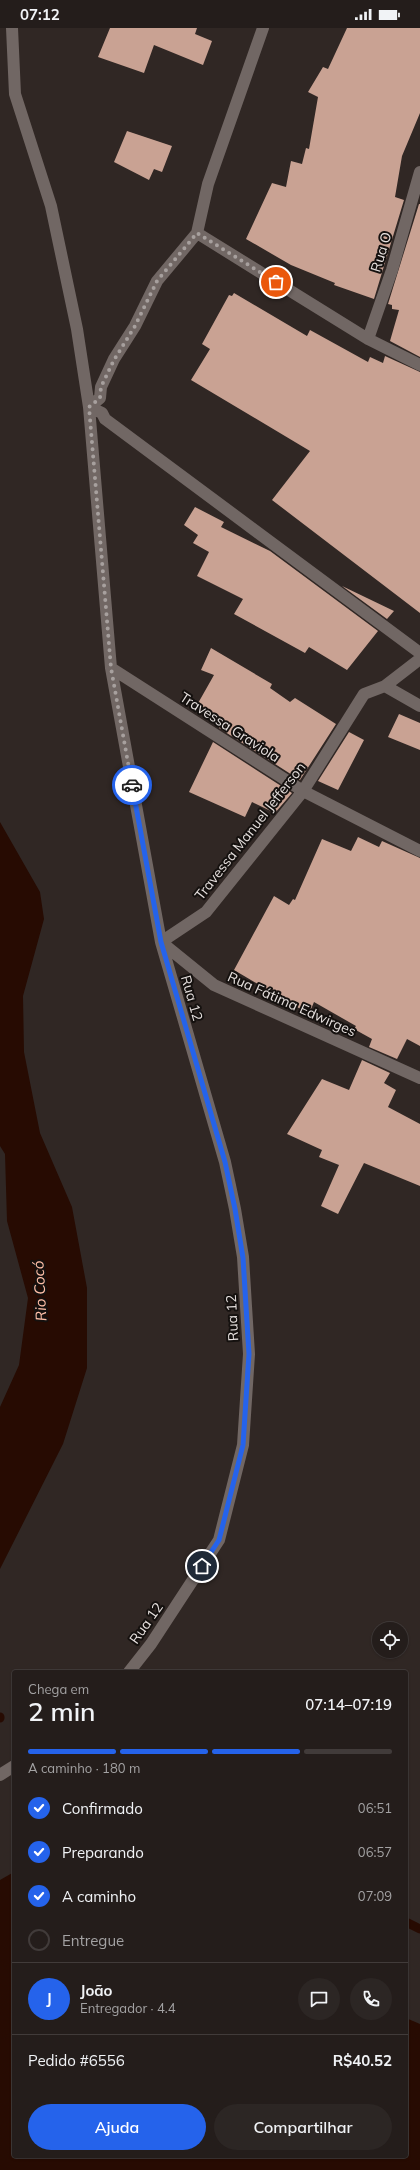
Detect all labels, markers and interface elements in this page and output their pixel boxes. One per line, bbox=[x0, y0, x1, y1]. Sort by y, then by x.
text: 07:12 bbox=[20, 5, 60, 24]
street label: Rua O bbox=[366, 230, 396, 274]
pin bbox=[259, 265, 293, 299]
icon: bag bbox=[265, 271, 287, 293]
street label: Travessa Graviola bbox=[177, 688, 283, 766]
street label: Travessa Manuel Jefferson bbox=[191, 758, 309, 904]
courier bbox=[112, 765, 152, 805]
icon: car bbox=[121, 774, 143, 796]
street label: Rua Fátima Edwirges bbox=[225, 968, 359, 1040]
street label: Rua 12 bbox=[177, 973, 207, 1023]
water label: Rio Cocó bbox=[28, 1260, 51, 1322]
street label: Rua 12 bbox=[222, 1294, 242, 1342]
pin bbox=[185, 1549, 219, 1583]
icon: home bbox=[191, 1555, 213, 1577]
street label: Rua 12 bbox=[125, 1599, 167, 1647]
map controls bbox=[372, 1622, 408, 1658]
button: locate bbox=[372, 1622, 408, 1658]
text: Chega em bbox=[28, 1681, 89, 1697]
text: 2 min bbox=[28, 1695, 96, 1728]
text: 07:14–07:19 bbox=[305, 1695, 392, 1714]
text: A caminho · 180 m bbox=[28, 1760, 140, 1776]
icon: check bbox=[28, 1797, 50, 1819]
text: Confirmado bbox=[62, 1799, 143, 1818]
text: 06:51 bbox=[358, 1800, 392, 1816]
icon: check bbox=[28, 1841, 50, 1863]
text: Preparando bbox=[62, 1843, 144, 1862]
text: 06:57 bbox=[358, 1844, 392, 1860]
icon: check bbox=[28, 1885, 50, 1907]
text: A caminho bbox=[62, 1887, 136, 1906]
text: 07:09 bbox=[358, 1888, 392, 1904]
text: Entregue bbox=[62, 1931, 124, 1950]
button: chat bbox=[298, 1978, 340, 2020]
button: phone bbox=[350, 1978, 392, 2020]
text: João bbox=[80, 1981, 113, 2000]
text: J bbox=[46, 1989, 52, 2008]
text: Entregador · 4.4 bbox=[80, 2000, 175, 2016]
text: Pedido #6556 bbox=[28, 2051, 125, 2070]
text: R$40.52 bbox=[333, 2051, 392, 2070]
button: Ajuda bbox=[28, 2104, 206, 2150]
button: Compartilhar bbox=[214, 2104, 392, 2150]

